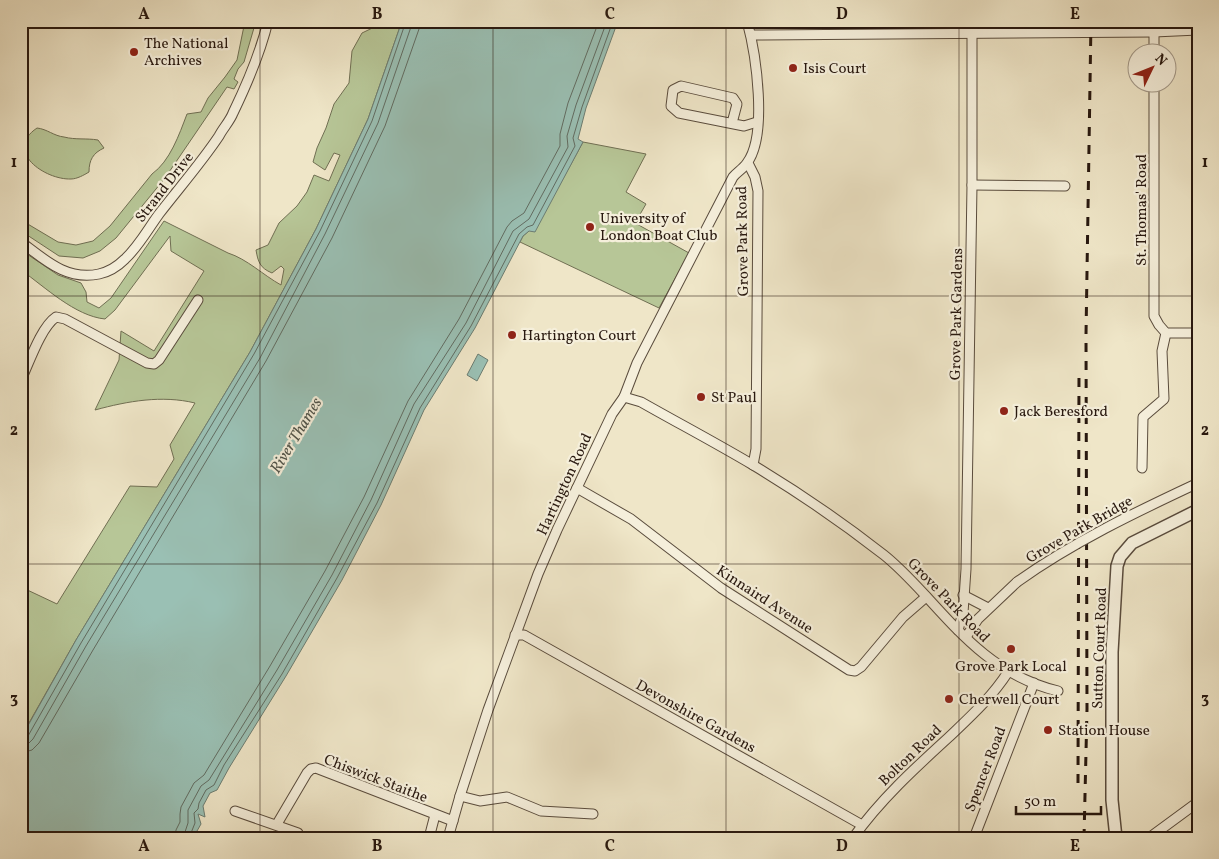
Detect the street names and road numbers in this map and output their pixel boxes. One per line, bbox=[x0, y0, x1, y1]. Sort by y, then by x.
street label: Strand Drive bbox=[131, 148, 199, 228]
street label: St. Thomas' Road bbox=[1132, 154, 1153, 266]
street label: Grove Park Road bbox=[732, 186, 755, 296]
street label: Grove Park Gardens bbox=[946, 248, 969, 380]
street label: Hartington Road bbox=[533, 430, 598, 539]
street label: Grove Park Bridge bbox=[1023, 491, 1137, 569]
street label: Grove Park Road bbox=[902, 554, 994, 648]
street label: Kinnaird Avenue bbox=[712, 561, 817, 639]
street label: Sutton Court Road bbox=[1088, 587, 1113, 709]
street label: Devonshire Gardens bbox=[631, 676, 759, 759]
street label: Bolton Road bbox=[875, 721, 947, 792]
street label: Spencer Road bbox=[960, 724, 1012, 815]
street label: Chiswick Staithe bbox=[320, 750, 431, 809]

